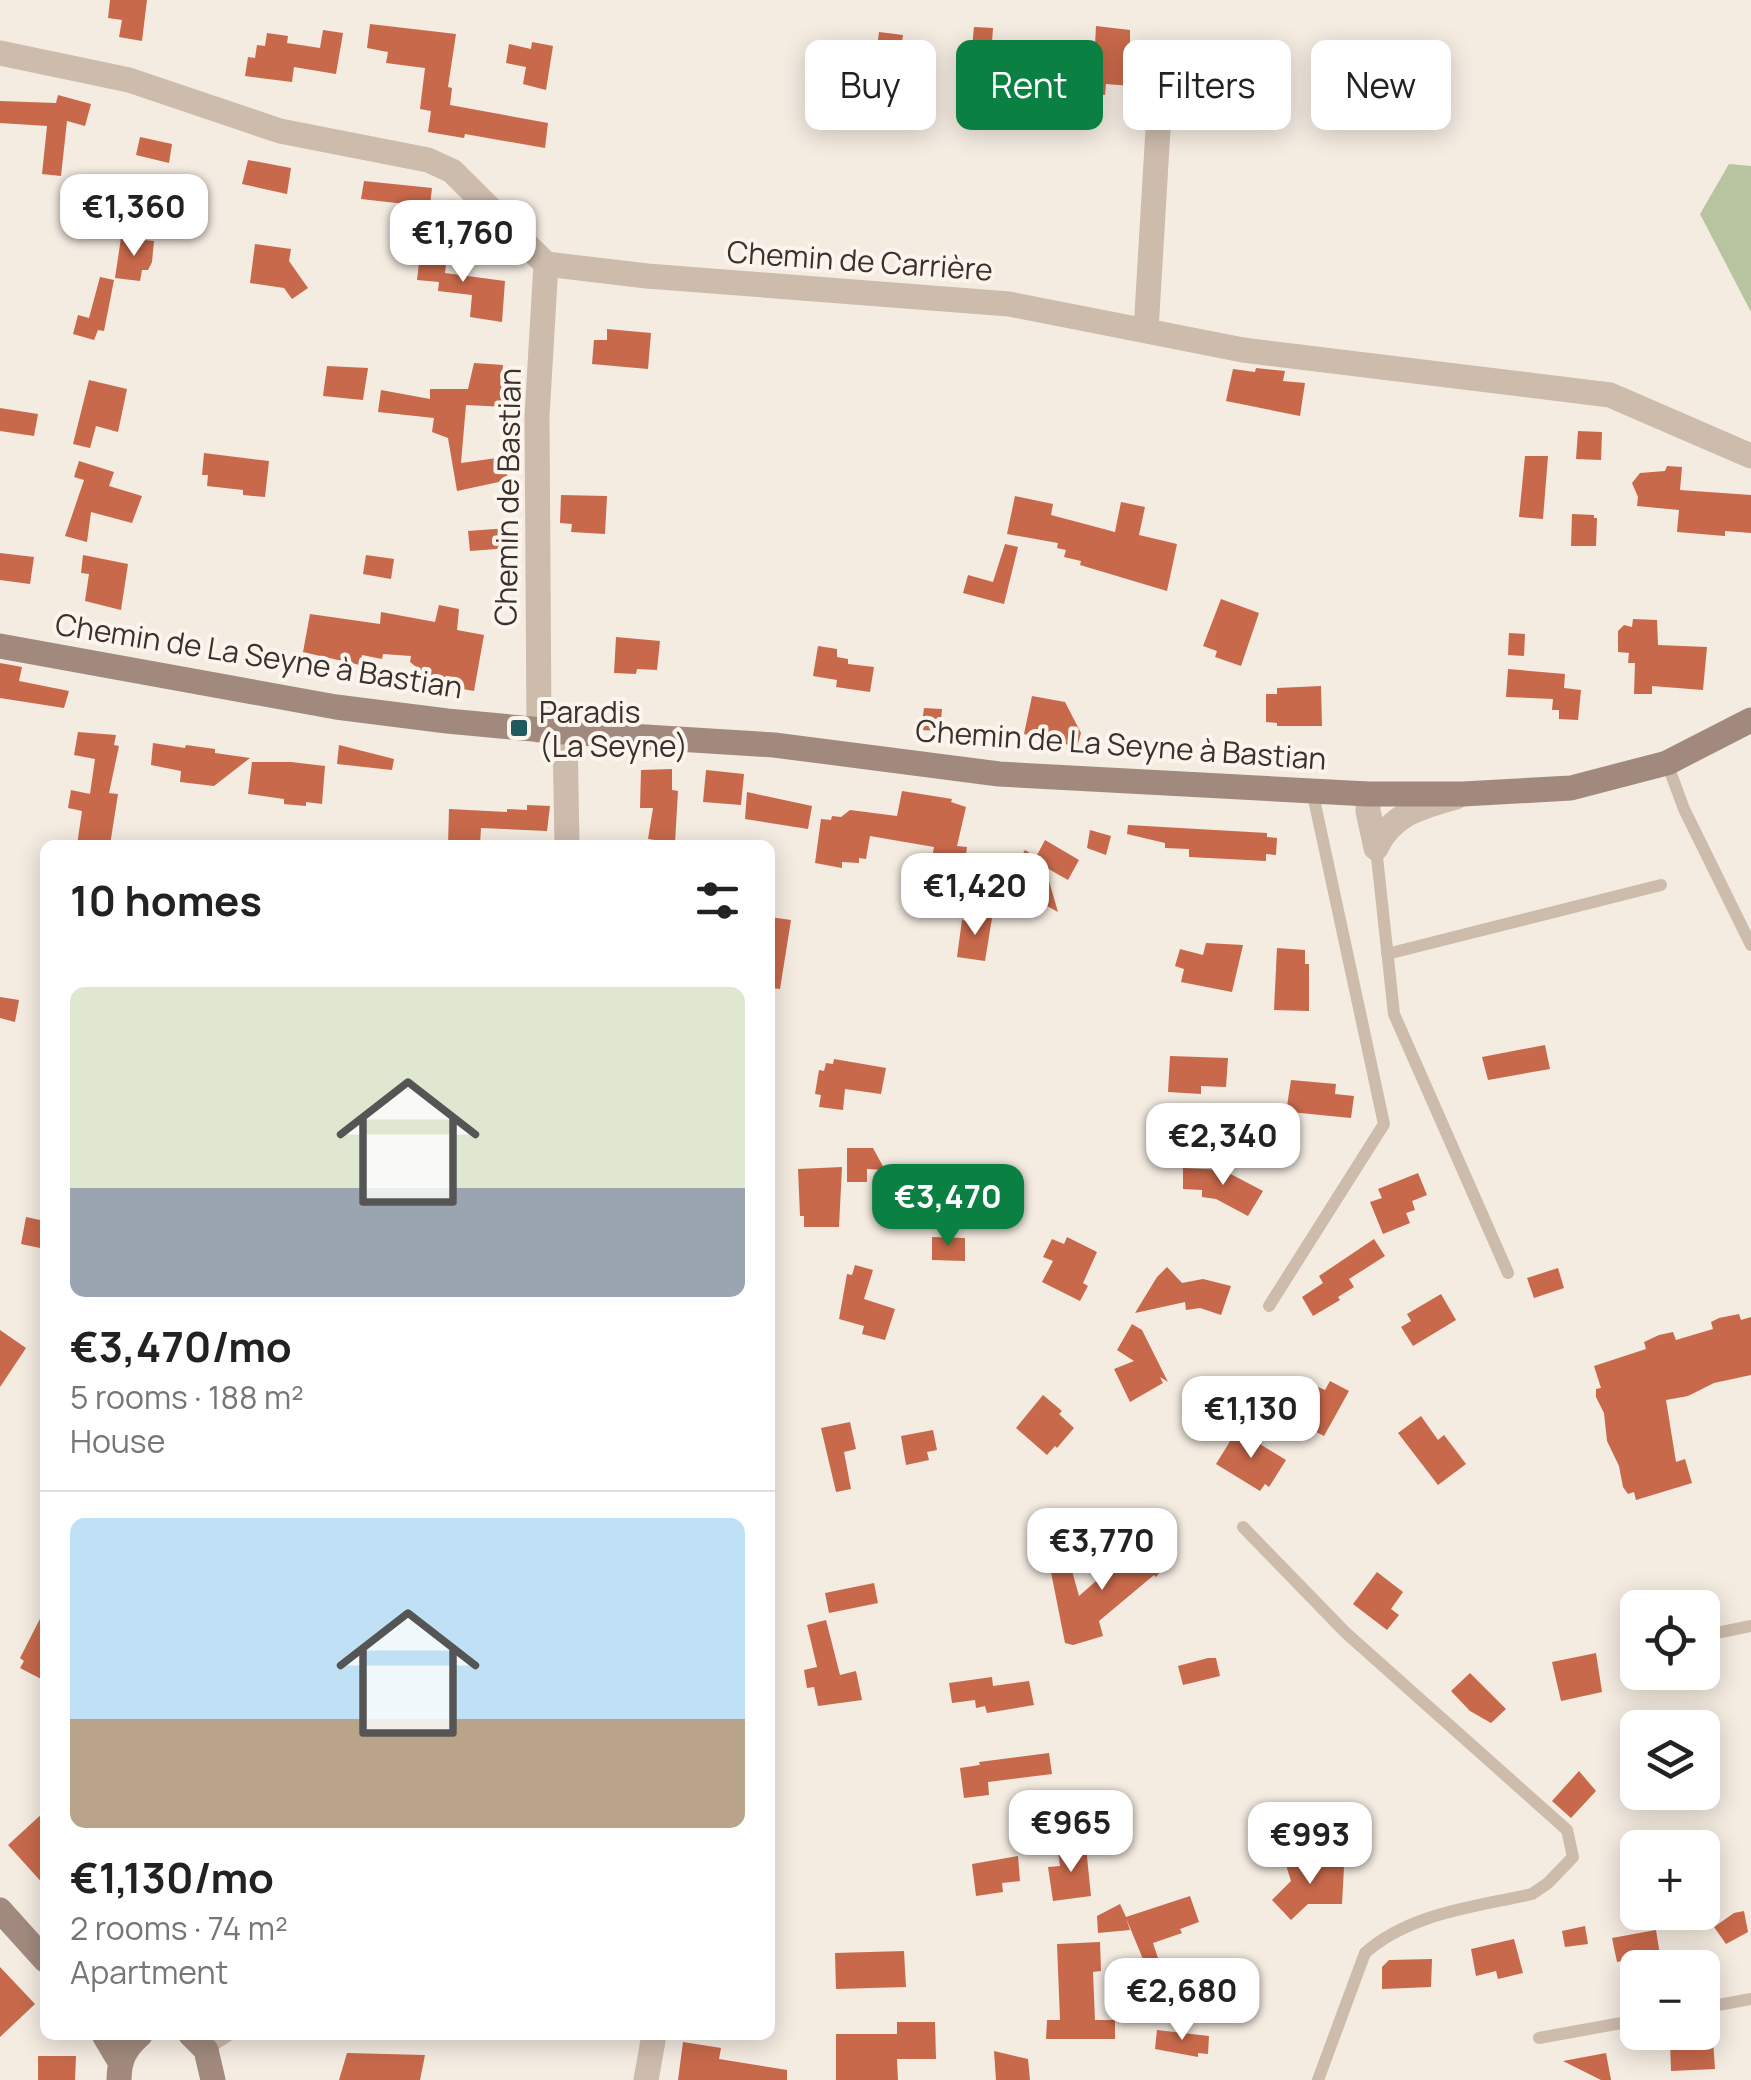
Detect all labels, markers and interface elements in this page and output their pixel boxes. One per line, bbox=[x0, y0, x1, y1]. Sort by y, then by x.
chip: Buy bbox=[805, 40, 936, 130]
chip: Rent bbox=[956, 40, 1103, 130]
chip: Filters bbox=[1123, 40, 1291, 130]
chip: New bbox=[1311, 40, 1451, 130]
pin: €1,360 bbox=[53, 174, 215, 259]
text: €1,360 bbox=[82, 184, 186, 228]
pin: €1,760 bbox=[382, 200, 544, 285]
text: €1,760 bbox=[412, 210, 514, 254]
street label: Chemin de Carrière bbox=[726, 230, 994, 290]
street label: Chemin de Bastian bbox=[484, 368, 530, 626]
street label: Chemin de La Seyne à Bastian bbox=[52, 603, 466, 707]
place label: Paradis (La Seyne) bbox=[539, 691, 688, 766]
street label: Chemin de La Seyne à Bastian bbox=[914, 709, 1328, 779]
marker: Paradis (La Seyne) bbox=[508, 717, 530, 739]
pin: €1,420 bbox=[894, 853, 1056, 938]
text: €1,420 bbox=[923, 863, 1027, 907]
text: 10 homes bbox=[70, 871, 262, 929]
icon: filters bbox=[690, 873, 745, 928]
icon: home bbox=[318, 1052, 498, 1232]
pin: €2,340 bbox=[1142, 1103, 1304, 1188]
text: €2,340 bbox=[1168, 1113, 1278, 1157]
pin: €3,470 bbox=[867, 1164, 1029, 1249]
text: €3,470 bbox=[894, 1174, 1002, 1218]
text: €3,470/mo bbox=[70, 1317, 292, 1375]
text: 5 rooms · 188 m² bbox=[70, 1375, 304, 1419]
pin: €1,130 bbox=[1170, 1376, 1332, 1461]
text: €1,130 bbox=[1204, 1386, 1298, 1430]
text: House bbox=[70, 1419, 165, 1463]
pin: €3,770 bbox=[1021, 1508, 1183, 1593]
text: €3,770 bbox=[1049, 1518, 1155, 1562]
icon: home bbox=[318, 1583, 498, 1763]
map controls bbox=[1620, 1590, 1720, 2050]
button: locate bbox=[1620, 1590, 1720, 1690]
button: layers bbox=[1620, 1710, 1720, 1810]
pin: €965 bbox=[1012, 1790, 1130, 1875]
text: €965 bbox=[1031, 1800, 1111, 1844]
pin: €993 bbox=[1251, 1802, 1369, 1887]
text: €993 bbox=[1270, 1812, 1350, 1856]
button: + bbox=[1620, 1830, 1720, 1930]
text: €1,130/mo bbox=[70, 1848, 274, 1906]
text: 2 rooms · 74 m² bbox=[70, 1906, 288, 1950]
text: Apartment bbox=[70, 1950, 228, 1994]
button: − bbox=[1620, 1950, 1720, 2050]
pin: €2,680 bbox=[1101, 1958, 1263, 2043]
text: €2,680 bbox=[1126, 1968, 1238, 2012]

